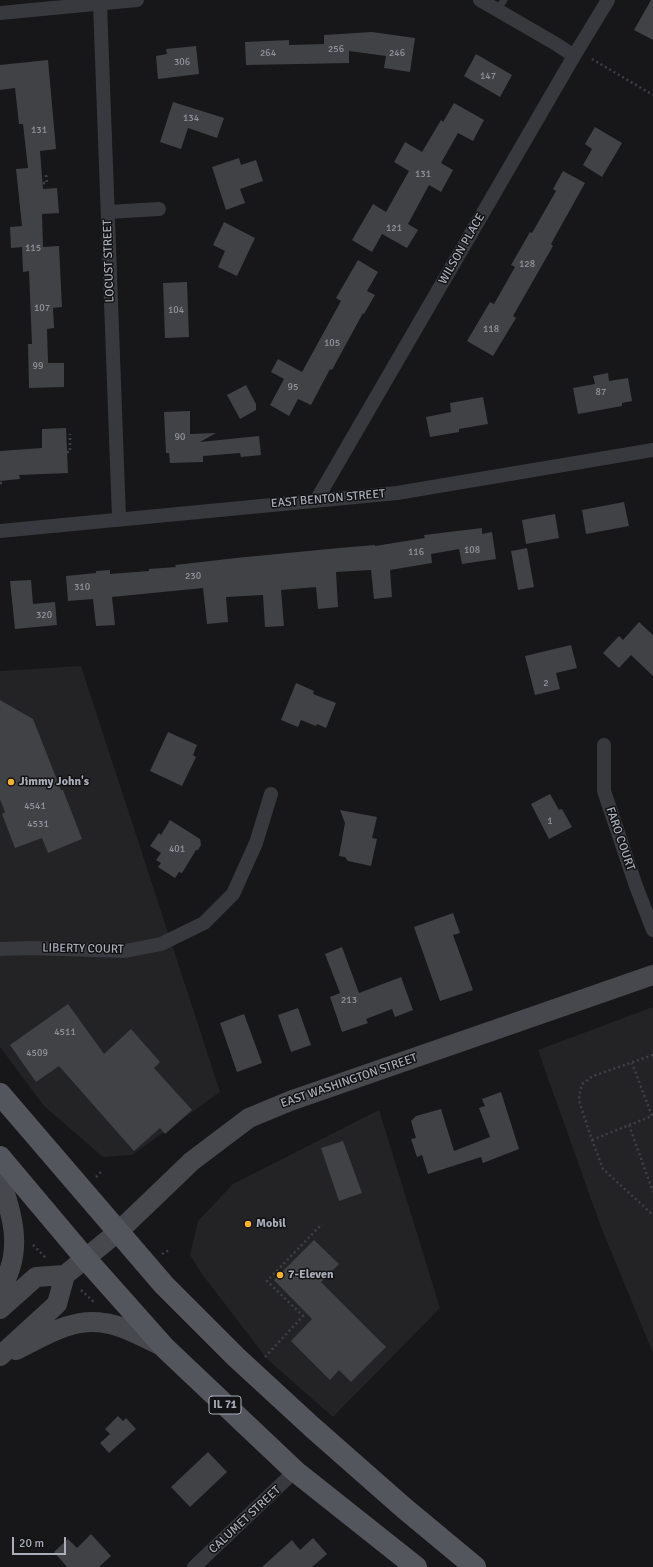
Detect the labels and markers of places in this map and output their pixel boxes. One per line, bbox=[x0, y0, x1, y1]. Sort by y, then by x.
place label: Jimmy John's bbox=[19, 775, 89, 789]
marker: Jimmy John's bbox=[6, 777, 16, 787]
place label: Mobil bbox=[256, 1217, 286, 1231]
marker: Mobil bbox=[243, 1219, 253, 1229]
place label: 7-Eleven bbox=[288, 1268, 334, 1282]
marker: 7-Eleven bbox=[275, 1270, 285, 1280]

